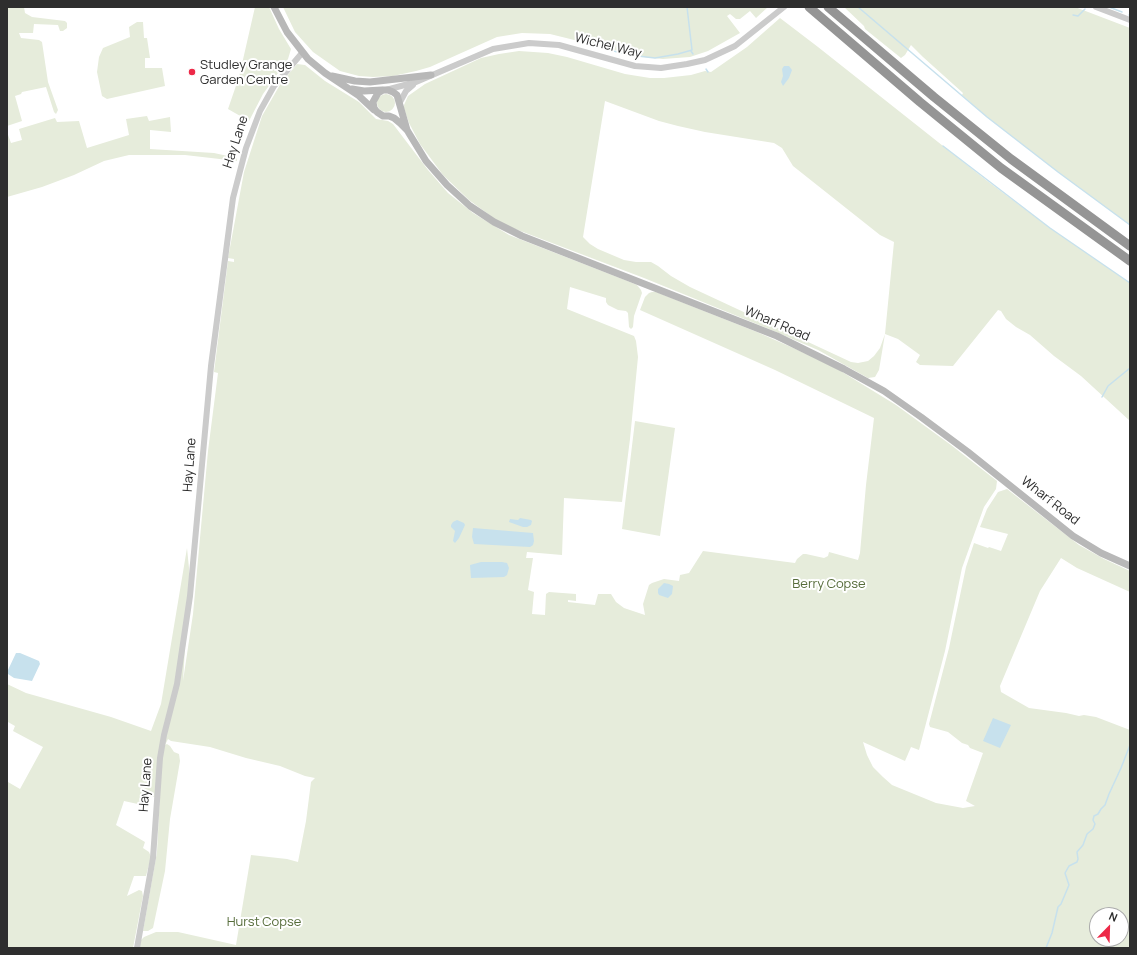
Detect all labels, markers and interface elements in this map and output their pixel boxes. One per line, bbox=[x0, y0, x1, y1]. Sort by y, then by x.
street label: Wichel Way bbox=[573, 30, 643, 62]
place label: Studley Grange Garden Centre bbox=[200, 57, 292, 88]
marker: Studley Grange Garden Centre bbox=[187, 67, 197, 77]
street label: Hay Lane bbox=[220, 114, 252, 170]
street label: Wharf Road bbox=[742, 303, 812, 345]
street label: Hay Lane bbox=[180, 437, 200, 493]
street label: Wharf Road bbox=[1018, 473, 1082, 529]
park label: Berry Copse bbox=[792, 576, 866, 592]
street label: Hay Lane bbox=[136, 757, 156, 813]
north arrow bbox=[1089, 907, 1129, 947]
text: N bbox=[1107, 908, 1120, 925]
park label: Hurst Copse bbox=[227, 914, 301, 930]

